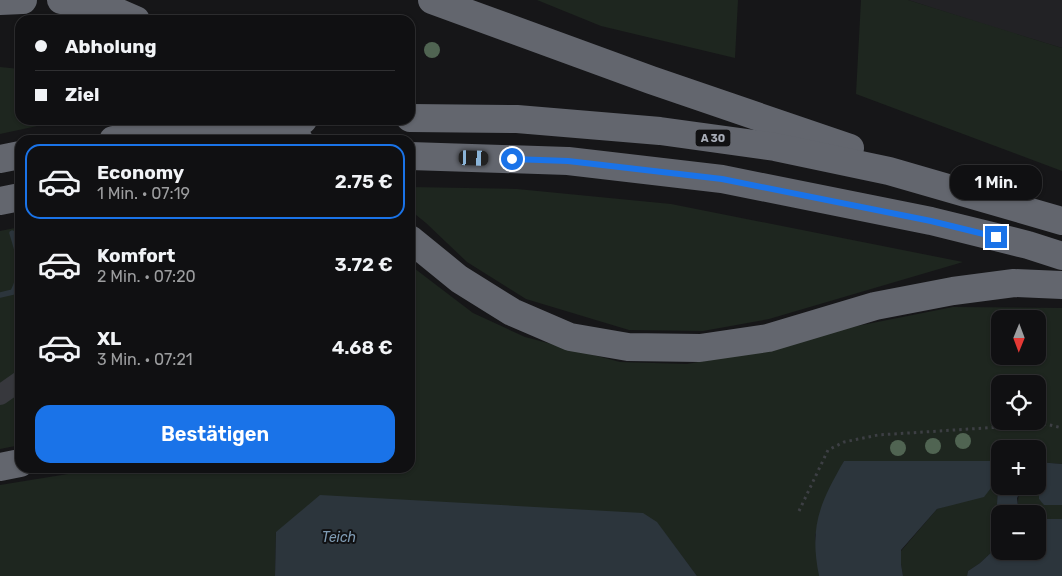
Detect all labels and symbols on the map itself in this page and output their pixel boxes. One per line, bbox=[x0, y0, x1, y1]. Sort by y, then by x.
road number: A 30 bbox=[696, 130, 730, 146]
route start bbox=[501, 148, 523, 170]
car bbox=[458, 150, 489, 166]
callout: 1 Min. bbox=[950, 164, 1042, 200]
route end bbox=[985, 226, 1007, 248]
north arrow bbox=[991, 310, 1046, 365]
water label: Teich bbox=[322, 529, 356, 546]

